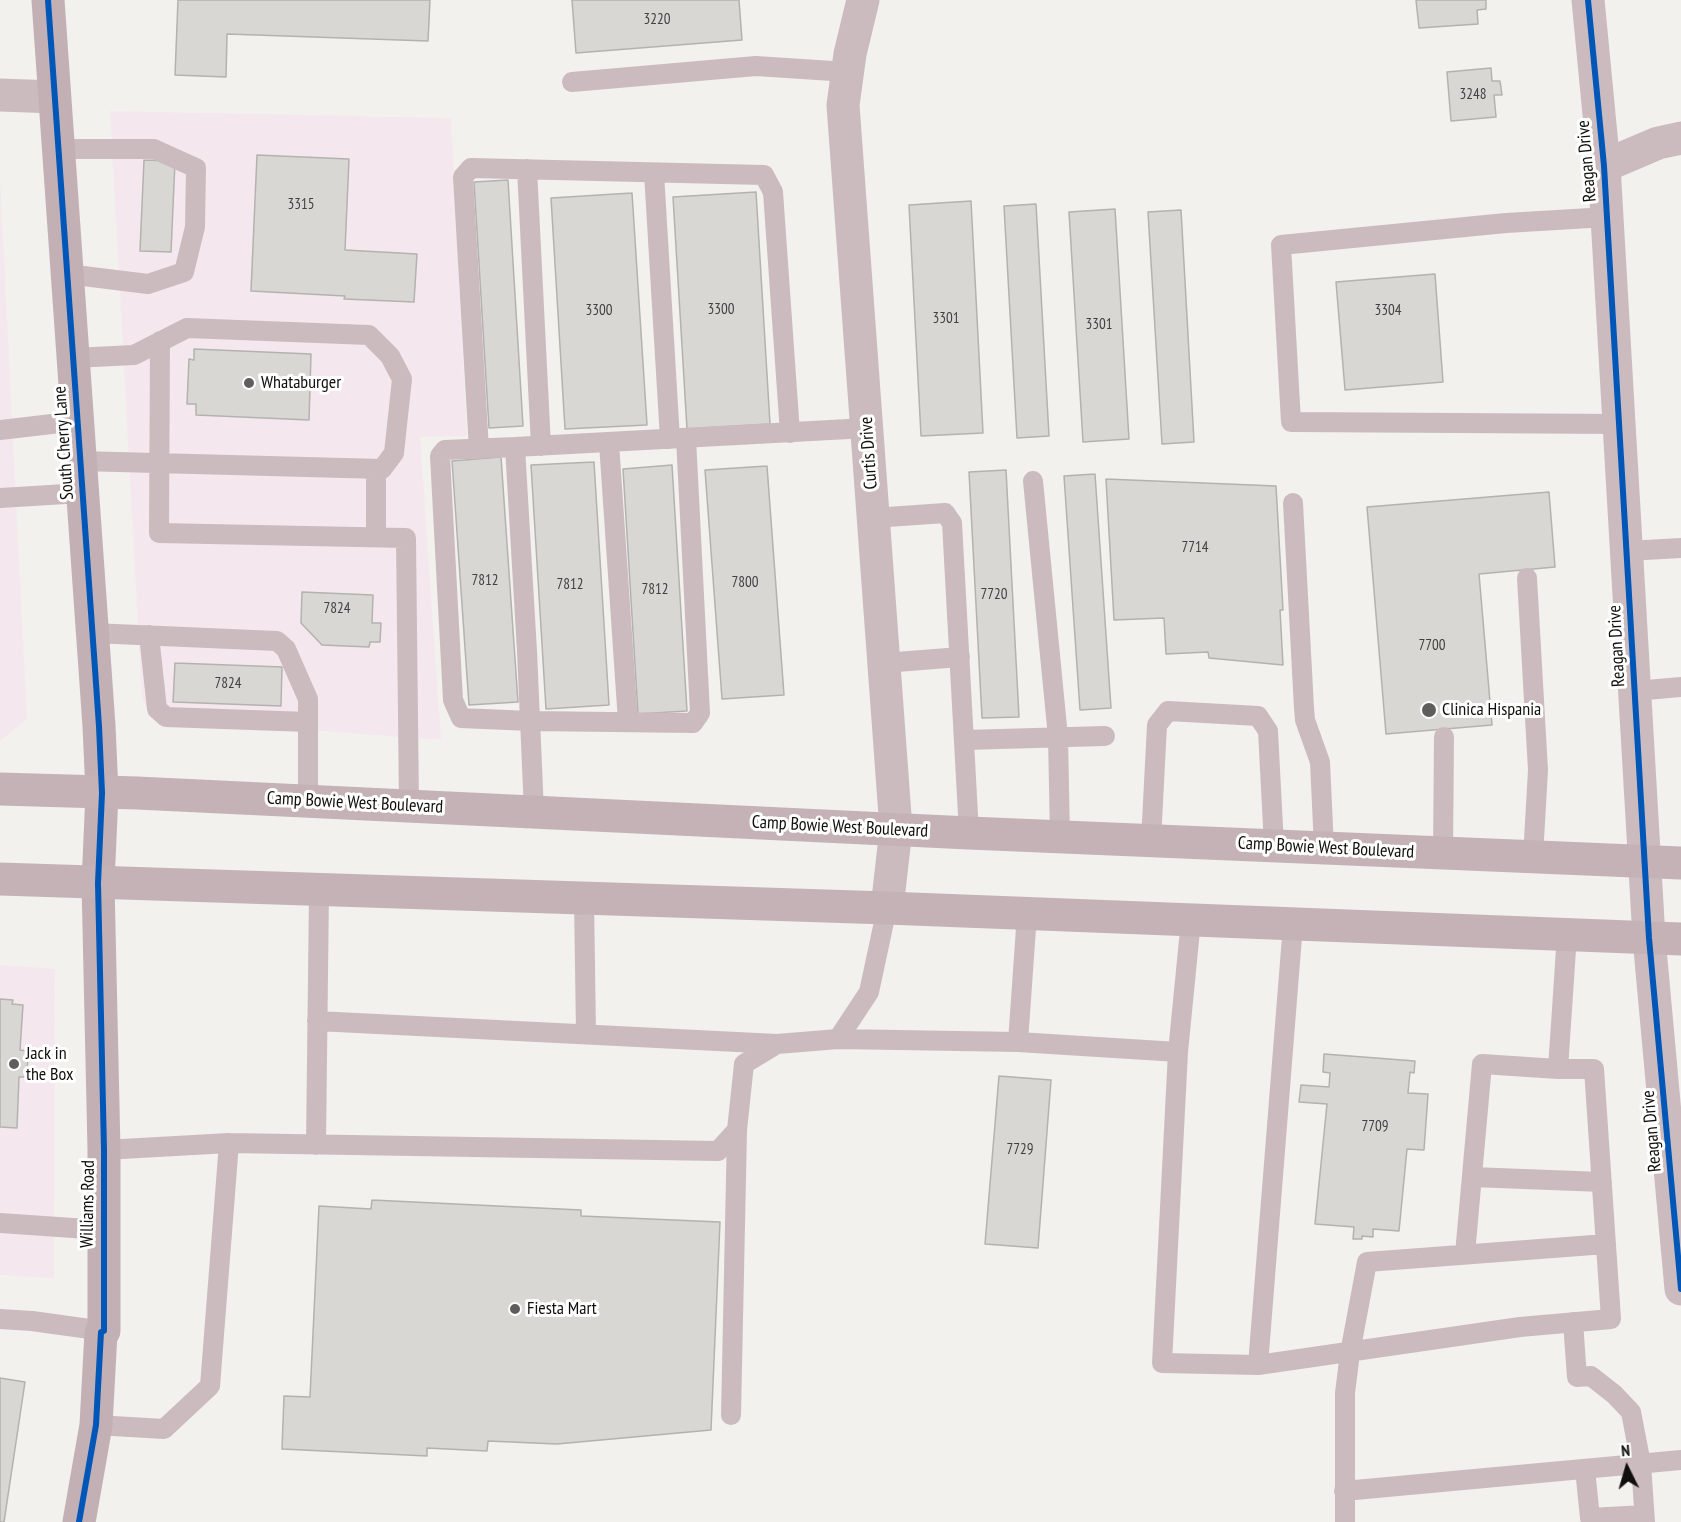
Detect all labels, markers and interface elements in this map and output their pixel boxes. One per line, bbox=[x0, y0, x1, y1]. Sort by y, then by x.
house number: 3220 bbox=[644, 11, 670, 29]
house number: 3248 bbox=[1460, 86, 1486, 104]
street label: Reagan Drive bbox=[1573, 119, 1601, 203]
house number: 3315 bbox=[288, 196, 314, 214]
house number: 3300 bbox=[708, 301, 734, 319]
house number: 3300 bbox=[586, 302, 612, 320]
house number: 3304 bbox=[1375, 302, 1401, 320]
house number: 3301 bbox=[933, 310, 959, 328]
house number: 3301 bbox=[1086, 316, 1112, 334]
place label: Whataburger bbox=[261, 372, 341, 394]
marker: Whataburger bbox=[242, 376, 256, 390]
street label: South Cherry Lane bbox=[49, 385, 79, 501]
street label: Curtis Drive bbox=[856, 416, 882, 490]
house number: 7714 bbox=[1182, 539, 1208, 557]
house number: 7812 bbox=[472, 572, 498, 590]
house number: 7800 bbox=[732, 574, 758, 592]
house number: 7812 bbox=[557, 576, 583, 594]
house number: 7812 bbox=[642, 581, 668, 599]
house number: 7720 bbox=[981, 586, 1007, 604]
house number: 7824 bbox=[324, 600, 350, 618]
street label: Reagan Drive bbox=[1604, 605, 1630, 687]
house number: 7700 bbox=[1419, 637, 1445, 655]
house number: 7824 bbox=[215, 675, 241, 693]
place label: Clinica Hispania bbox=[1442, 699, 1541, 721]
marker: Clinica Hispania bbox=[1420, 701, 1438, 719]
street label: Camp Bowie West Boulevard bbox=[266, 788, 444, 818]
street label: Camp Bowie West Boulevard bbox=[751, 812, 929, 842]
street label: Camp Bowie West Boulevard bbox=[1237, 833, 1415, 863]
place label: Jack in the Box bbox=[26, 1043, 73, 1086]
marker: Jack in the Box bbox=[7, 1057, 21, 1071]
street label: Reagan Drive bbox=[1638, 1089, 1666, 1173]
house number: 7709 bbox=[1362, 1118, 1388, 1136]
house number: 7729 bbox=[1007, 1141, 1033, 1159]
street label: Williams Road bbox=[76, 1160, 100, 1248]
place label: Fiesta Mart bbox=[527, 1298, 597, 1320]
marker: Fiesta Mart bbox=[508, 1302, 522, 1316]
north arrow bbox=[1597, 1438, 1657, 1498]
text: N bbox=[1620, 1440, 1631, 1460]

